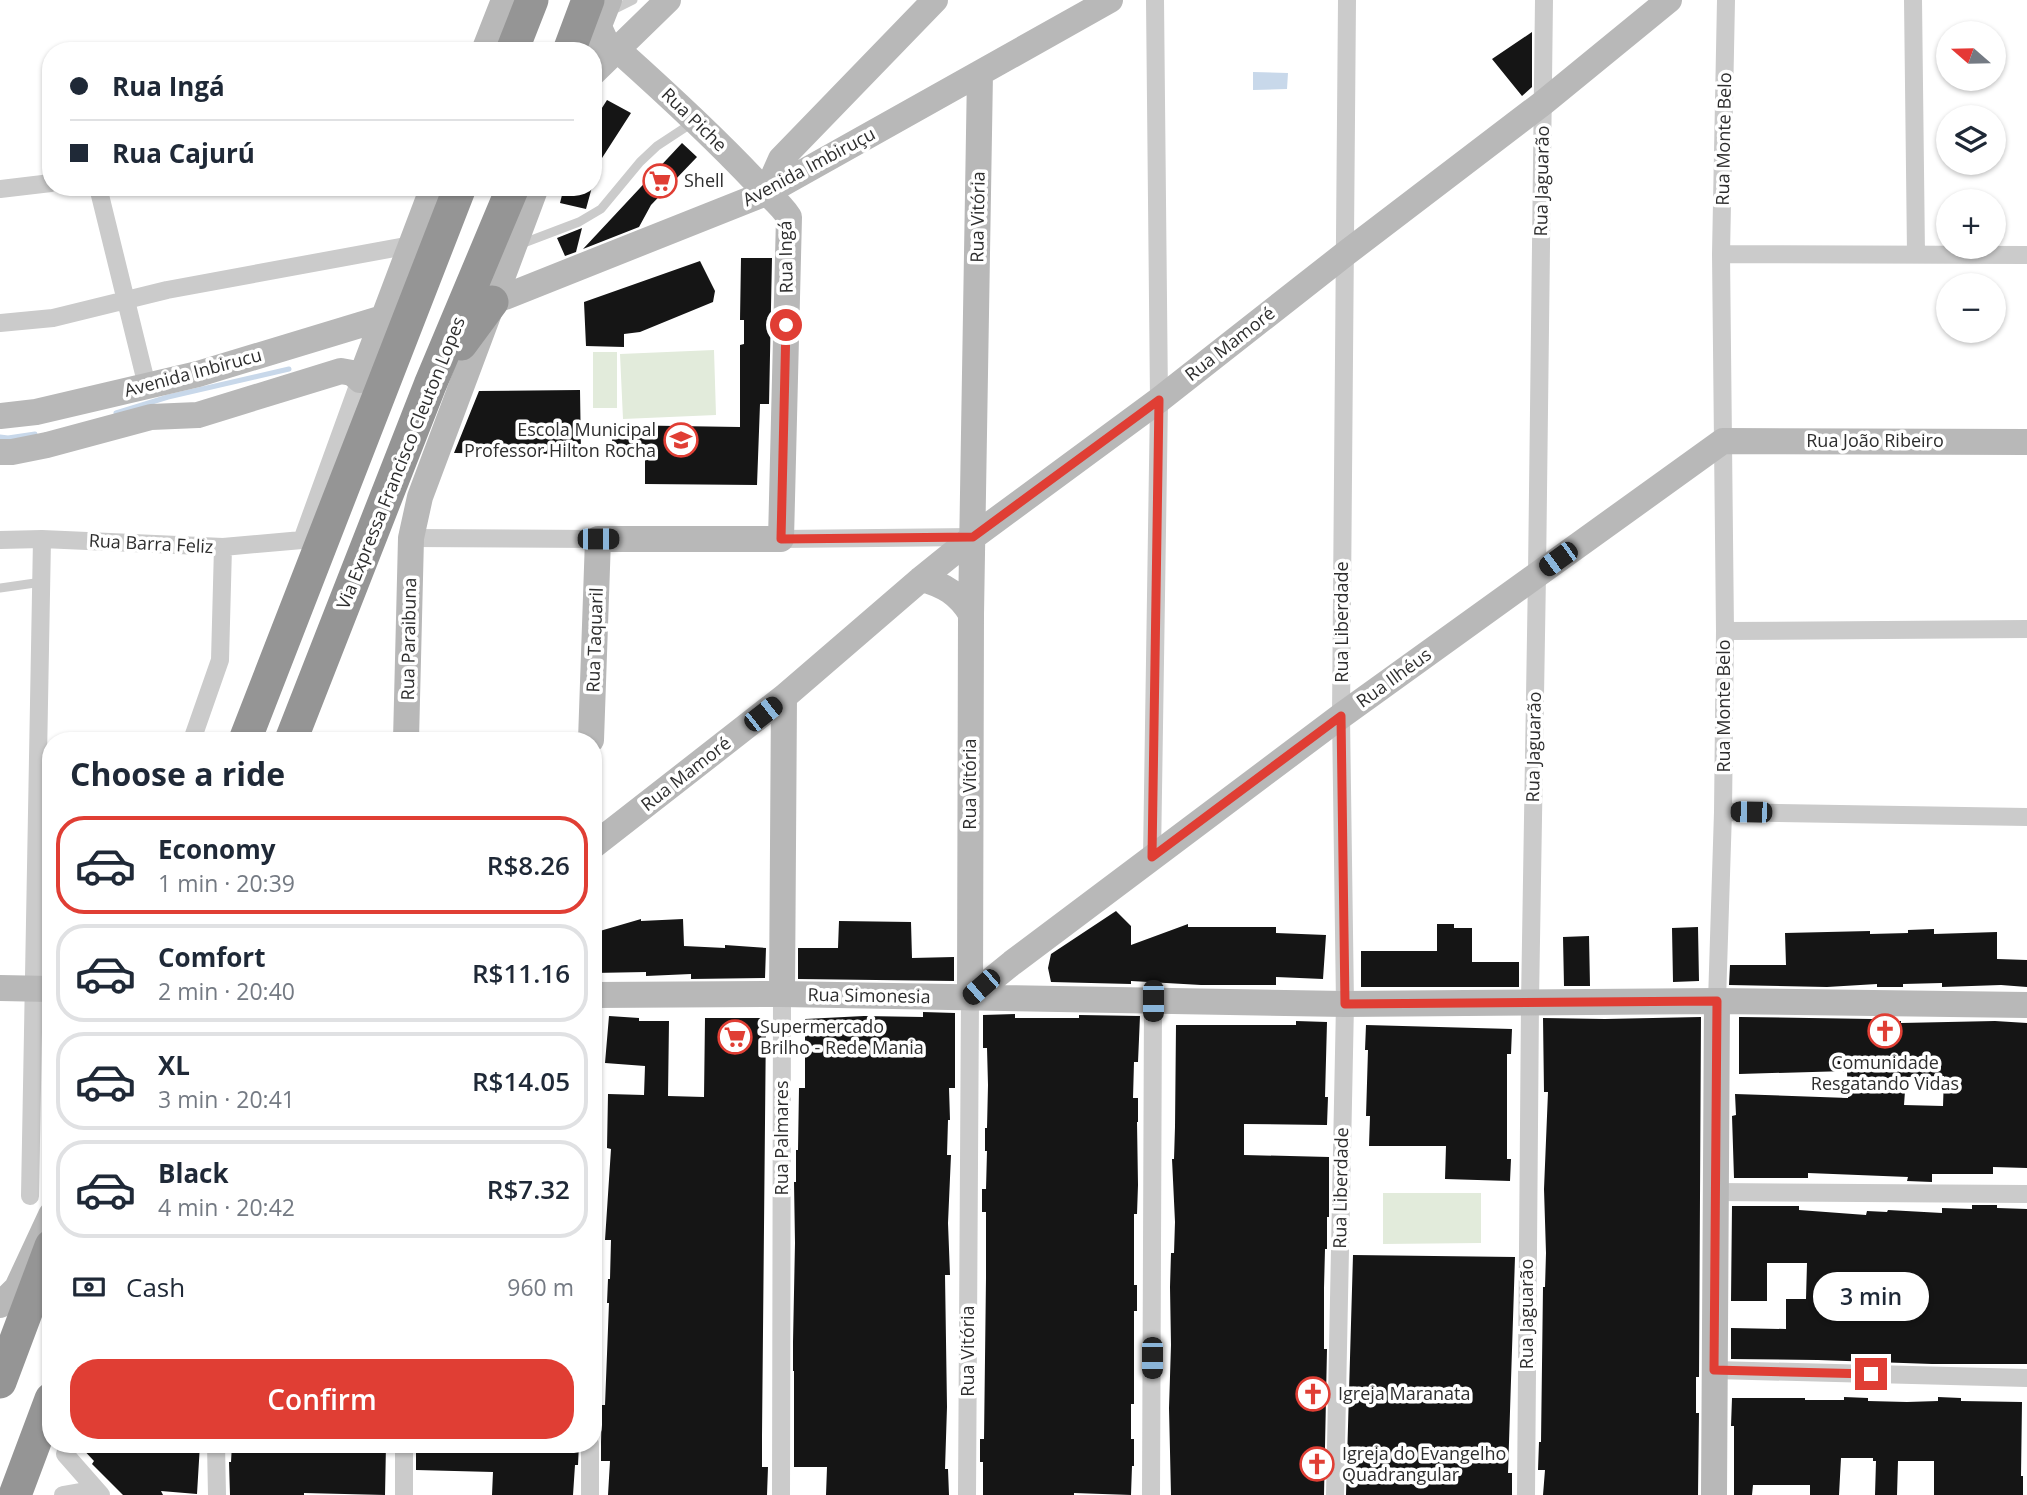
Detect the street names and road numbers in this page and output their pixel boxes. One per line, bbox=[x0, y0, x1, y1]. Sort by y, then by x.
street label: Rua Monte Belo bbox=[1710, 72, 1736, 206]
street label: Rua Piche bbox=[657, 82, 733, 156]
street label: Avenida Imbiruçu bbox=[738, 121, 879, 211]
street label: Rua Jaguarão bbox=[1528, 125, 1554, 237]
street label: Rua Vitória bbox=[964, 171, 990, 263]
street label: Rua Ingá bbox=[772, 220, 798, 294]
street label: Rua Mamoré bbox=[1179, 301, 1279, 386]
street label: Via Expressa Francisco Cleuton Lopes bbox=[330, 313, 470, 612]
street label: Avenida Inbirucu bbox=[121, 342, 264, 402]
street label: Rua João Ribeiro bbox=[1806, 428, 1944, 452]
street label: Rua Barra Feliz bbox=[88, 528, 214, 558]
street label: Rua Liberdade bbox=[1329, 561, 1353, 683]
street label: Rua Paraibuna bbox=[395, 577, 421, 701]
street label: Rua Taquaril bbox=[580, 587, 608, 693]
street label: Rua Monte Belo bbox=[1711, 639, 1735, 773]
street label: Rua Ilhéus bbox=[1351, 642, 1436, 713]
street label: Rua Jaguarão bbox=[1520, 691, 1546, 803]
street label: Rua Mamoré bbox=[635, 731, 735, 816]
street label: Rua Vitória bbox=[957, 738, 981, 830]
street label: Rua Simonesia bbox=[807, 982, 931, 1008]
street label: Rua Palmares bbox=[769, 1081, 793, 1195]
street label: Rua Liberdade bbox=[1327, 1127, 1353, 1249]
street label: Rua Jaguarão bbox=[1514, 1259, 1538, 1369]
street label: Rua Vitória bbox=[955, 1305, 979, 1397]

